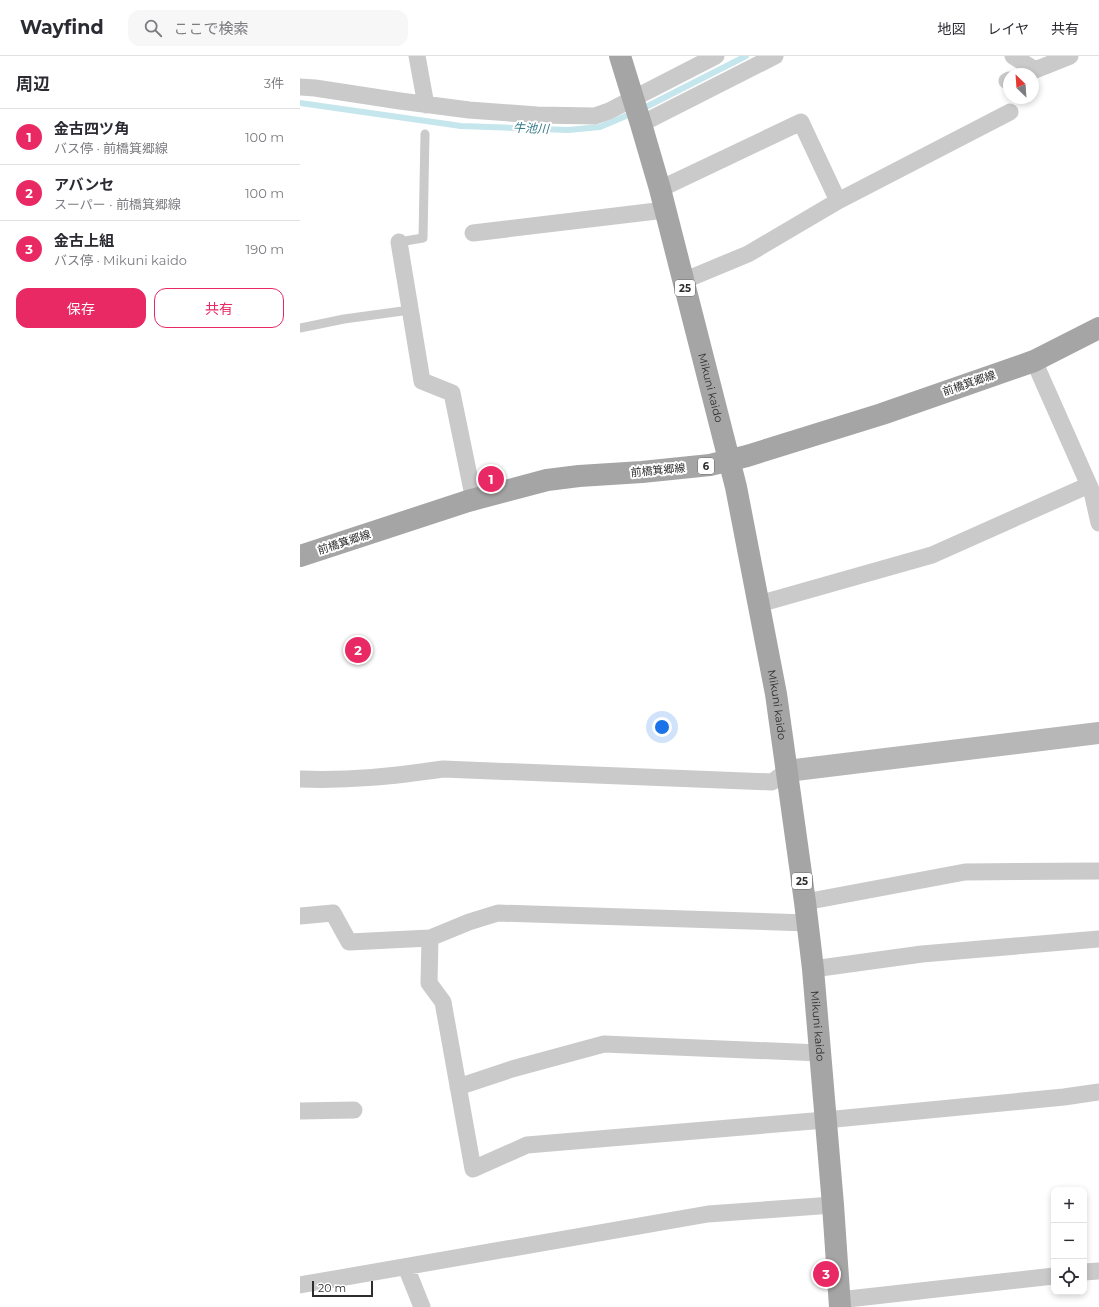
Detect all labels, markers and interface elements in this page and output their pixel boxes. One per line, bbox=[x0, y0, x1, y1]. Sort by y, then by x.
search box bbox=[128, 10, 408, 46]
text: Wayfind bbox=[20, 16, 104, 39]
icon: search bbox=[142, 17, 164, 39]
text: ここで検索 bbox=[174, 19, 249, 38]
text: 地図 bbox=[937, 20, 965, 38]
text: レイヤ bbox=[987, 20, 1029, 38]
text: 共有 bbox=[1051, 20, 1079, 38]
north arrow bbox=[1003, 68, 1039, 104]
text: 周辺 bbox=[16, 74, 50, 94]
text: 3件 bbox=[264, 75, 284, 91]
text: 金古四ツ角 bbox=[54, 119, 129, 138]
water label: 牛池川 bbox=[513, 120, 551, 136]
text: 1 bbox=[26, 129, 32, 145]
text: 100 m bbox=[245, 129, 284, 145]
text: バス停 · 前橋箕郷線 bbox=[54, 140, 168, 156]
text: アバンセ bbox=[54, 175, 114, 194]
text: 2 bbox=[25, 185, 33, 201]
text: 100 m bbox=[245, 185, 284, 201]
text: スーパー · 前橋箕郷線 bbox=[54, 196, 181, 212]
text: 金古上組 bbox=[54, 231, 114, 250]
text: 3 bbox=[25, 241, 33, 257]
text: 190 m bbox=[246, 241, 284, 257]
text: バス停 · Mikuni kaido bbox=[54, 252, 187, 268]
road number: 25 bbox=[675, 280, 695, 296]
button: 保存 bbox=[16, 288, 146, 328]
button: 共有 bbox=[154, 288, 284, 328]
street label: Mikuni kaido bbox=[695, 352, 726, 424]
street label: 前橋箕郷線 bbox=[941, 367, 997, 399]
road number: 6 bbox=[698, 458, 714, 474]
street label: 前橋箕郷線 bbox=[630, 461, 686, 479]
pin: 1 bbox=[478, 464, 504, 494]
street label: 前橋箕郷線 bbox=[316, 527, 372, 557]
pin: 2 bbox=[345, 635, 371, 665]
street label: Mikuni kaido bbox=[764, 668, 789, 741]
your location bbox=[652, 717, 672, 737]
road number: 25 bbox=[792, 873, 812, 889]
street label: Mikuni kaido bbox=[808, 990, 828, 1062]
map controls bbox=[1051, 1187, 1087, 1295]
button: + bbox=[1051, 1187, 1087, 1223]
button: − bbox=[1051, 1223, 1087, 1259]
pin: 3 bbox=[813, 1259, 839, 1289]
button: locate bbox=[1051, 1259, 1087, 1295]
scale bar bbox=[312, 1279, 373, 1298]
text: 20 m bbox=[318, 1281, 346, 1295]

